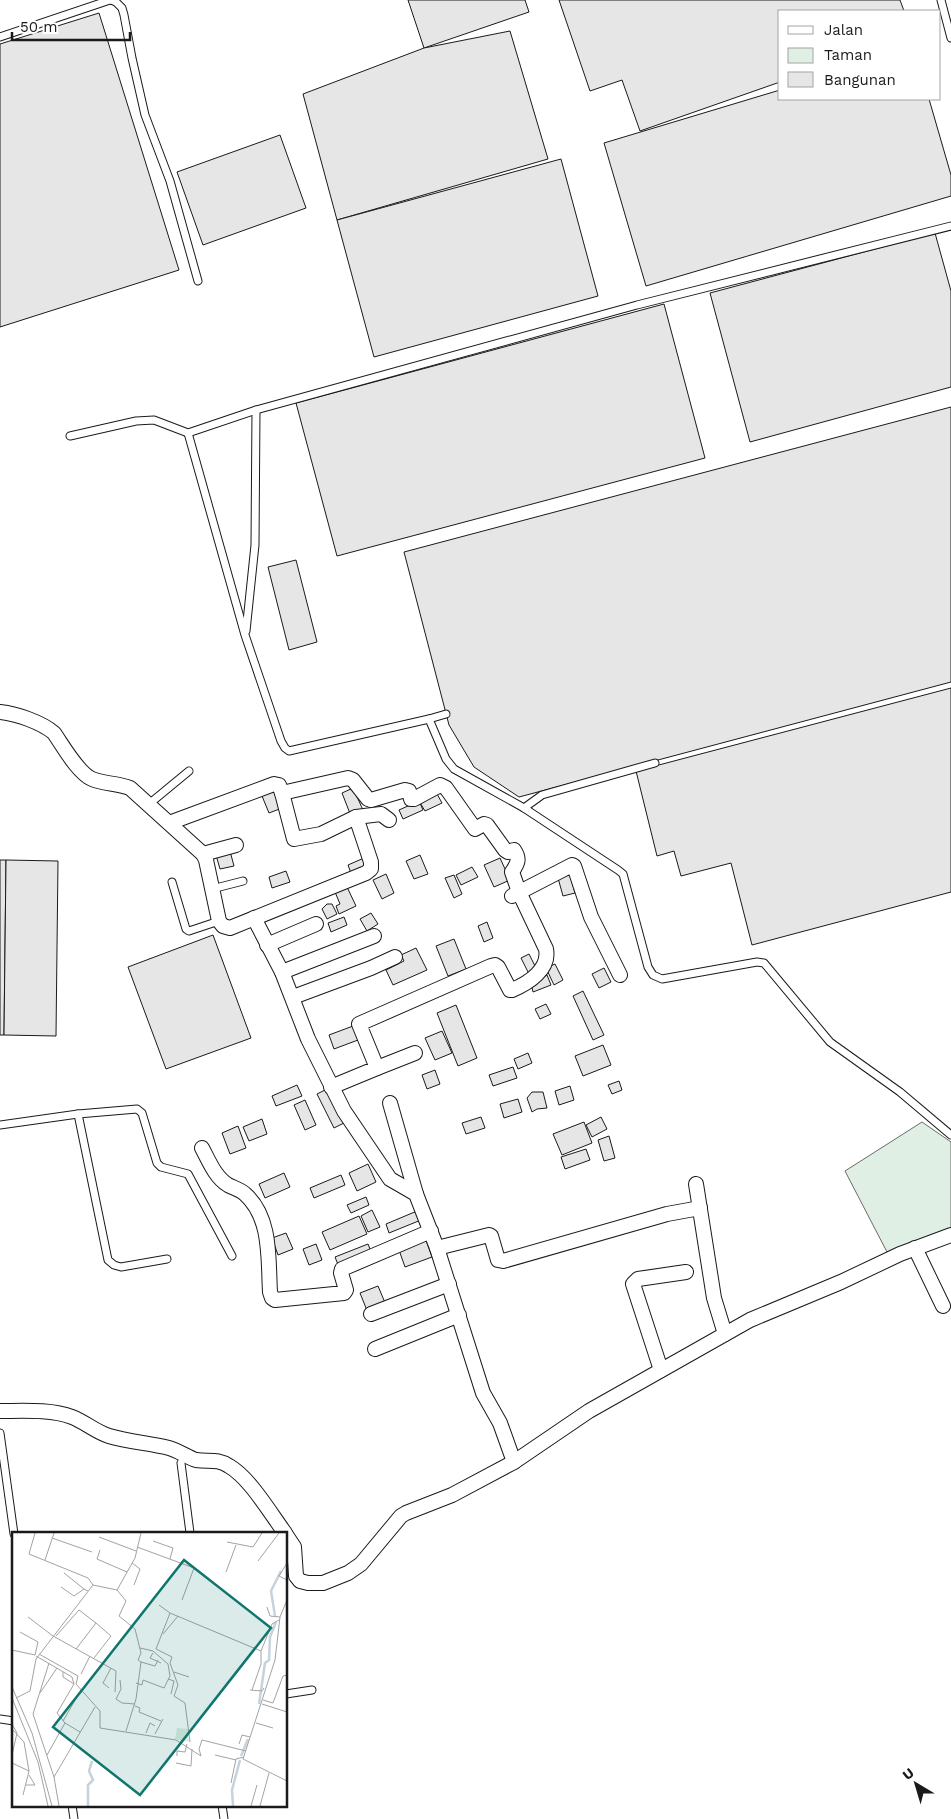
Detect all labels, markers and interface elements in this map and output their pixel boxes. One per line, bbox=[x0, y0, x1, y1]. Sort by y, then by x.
scale bar bbox=[12, 10, 130, 42]
legend bbox=[778, 10, 941, 100]
text: 50 m bbox=[20, 18, 57, 36]
text: Jalan bbox=[824, 21, 863, 39]
text: Taman bbox=[824, 46, 872, 64]
text: Bangunan bbox=[824, 71, 896, 89]
inset map bbox=[12, 1532, 288, 1806]
north arrow bbox=[891, 1759, 941, 1809]
text: U bbox=[899, 1764, 917, 1783]

